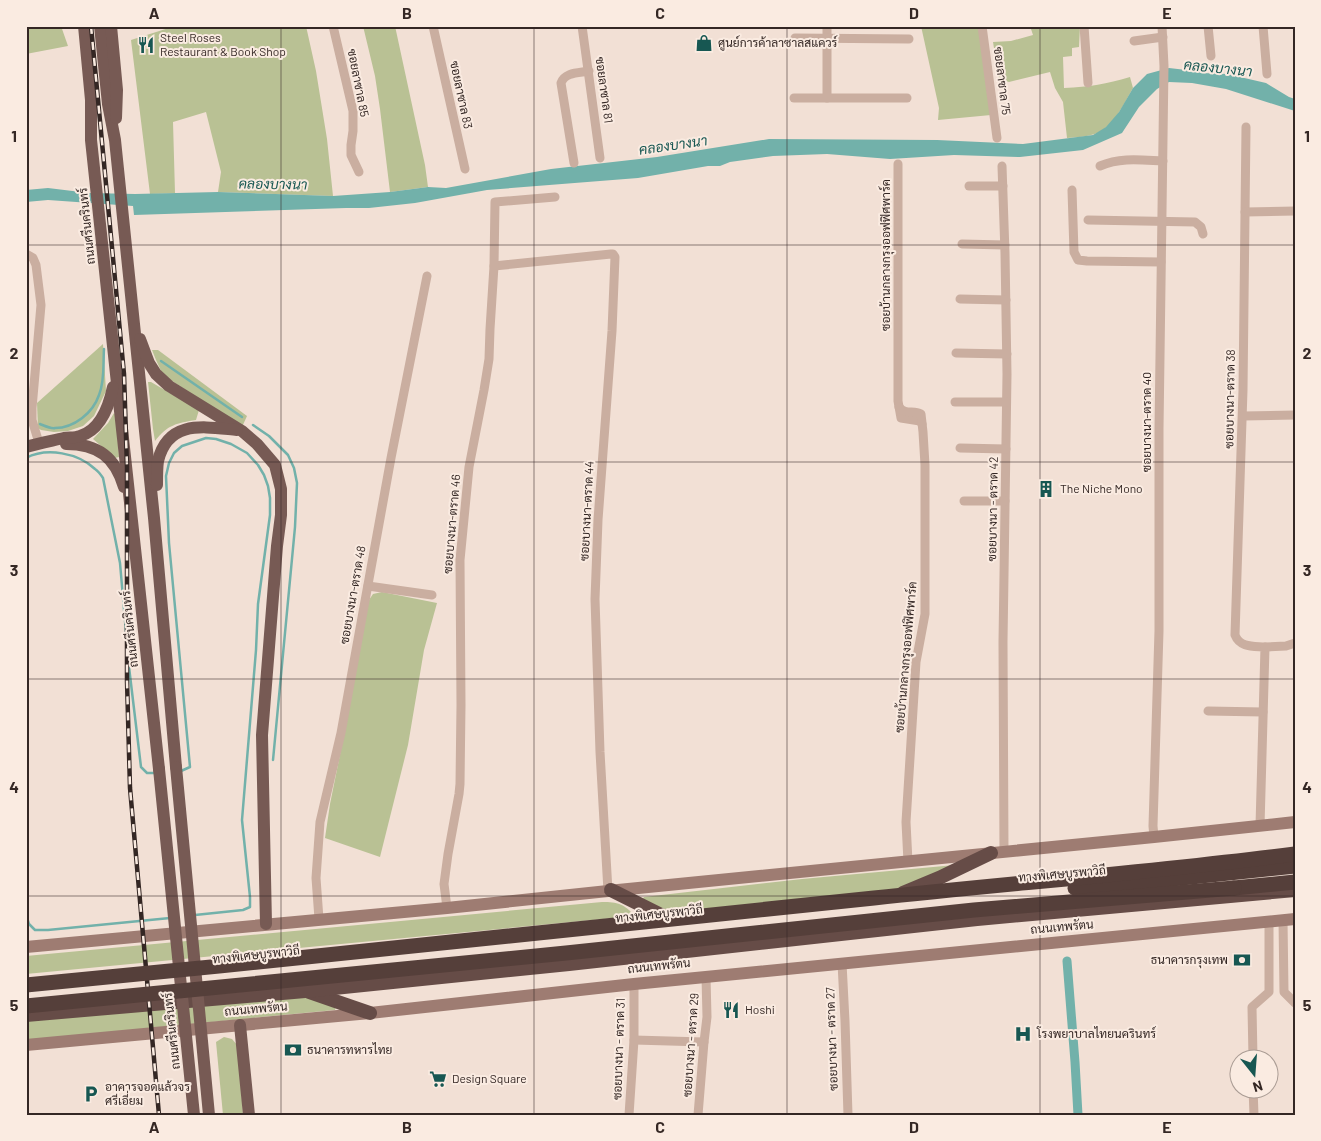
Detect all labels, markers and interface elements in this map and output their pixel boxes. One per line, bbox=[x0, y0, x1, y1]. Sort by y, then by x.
text: A bbox=[149, 3, 160, 22]
text: B bbox=[402, 3, 412, 22]
text: C bbox=[655, 3, 665, 22]
text: D bbox=[909, 3, 919, 22]
text: E bbox=[1162, 3, 1172, 22]
place label: Steel Roses Restaurant & Book Shop bbox=[160, 30, 286, 58]
shop icon: ศูนย์การค้าลาซาลสแควร์ bbox=[694, 33, 714, 53]
restaurant icon: Steel Roses Restaurant & Book Shop bbox=[136, 35, 156, 55]
place label: ศูนย์การค้าลาซาลสแควร์ bbox=[718, 35, 838, 51]
street label: ซอยลาซาล 75 bbox=[992, 46, 1014, 116]
street label: ซอยลาซาล 85 bbox=[346, 48, 372, 118]
water label: คลองบางนา bbox=[1183, 55, 1253, 80]
street label: ซอยลาซาล 81 bbox=[593, 56, 617, 124]
street label: ซอยลาซาล 83 bbox=[448, 60, 476, 130]
text: 1 bbox=[11, 126, 17, 145]
text: 1 bbox=[1304, 126, 1310, 145]
water label: คลองบางนา bbox=[638, 131, 708, 158]
water label: คลองบางนา bbox=[238, 174, 308, 193]
street label: ซอยบ้านกลางกรุงออฟฟิศพาร์ค bbox=[878, 179, 895, 331]
street label: ถนนศรีนครินทร์ bbox=[75, 187, 97, 265]
text: 2 bbox=[10, 343, 19, 362]
text: 2 bbox=[1303, 343, 1312, 362]
street label: ซอยบางนา-ตราด 38 bbox=[1221, 349, 1237, 449]
street label: ซอยบางนา-ตราด 40 bbox=[1139, 372, 1153, 472]
street label: ซอยบางนา - ตราด 42 bbox=[984, 456, 1000, 561]
street label: ซอยบางนา-ตราด 44 bbox=[576, 461, 596, 561]
street label: ซอยบางนา-ตราด 46 bbox=[440, 474, 462, 574]
building icon: The Niche Mono bbox=[1036, 479, 1056, 499]
place label: The Niche Mono bbox=[1060, 481, 1143, 495]
street label: ซอยบางนา-ตราด 48 bbox=[336, 544, 368, 645]
text: 3 bbox=[10, 560, 18, 579]
text: 3 bbox=[1303, 560, 1311, 579]
street label: ซอยบ้านกลางกรุงออฟฟิศพาร์ค bbox=[891, 581, 922, 733]
street label: ถนนศรีนครินทร์ bbox=[118, 590, 140, 668]
text: 4 bbox=[9, 777, 19, 796]
text: 4 bbox=[1302, 777, 1312, 796]
street label: ทางพิเศษบูรพาวิถี bbox=[1017, 862, 1107, 886]
street label: ทางพิเศษบูรพาวิถี bbox=[614, 901, 704, 927]
street label: ถนนเทพรัตน bbox=[1030, 916, 1094, 936]
street label: ทางพิเศษบูรพาวิถี bbox=[211, 942, 301, 968]
bank icon: ธนาคารกรุงเทพ bbox=[1232, 950, 1252, 970]
place label: ธนาคารกรุงเทพ bbox=[1151, 952, 1228, 969]
street label: ถนนเทพรัตน bbox=[627, 955, 691, 975]
street label: ซอยบางนา - ตราด 27 bbox=[822, 987, 840, 1091]
street label: ถนนศรีนครินทร์ bbox=[160, 992, 182, 1070]
street label: ซอยบางนา - ตราด 29 bbox=[679, 992, 701, 1097]
text: 5 bbox=[10, 995, 19, 1014]
text: 5 bbox=[1303, 995, 1312, 1014]
street label: ถนนเทพรัตน bbox=[224, 998, 288, 1018]
street label: ซอยบางนา - ตราด 31 bbox=[609, 998, 627, 1100]
restaurant icon: Hoshi bbox=[721, 1000, 741, 1020]
place label: Hoshi bbox=[745, 1002, 775, 1016]
hospital icon: โรงพยาบาลไทยนครินทร์ bbox=[1013, 1024, 1033, 1044]
place label: โรงพยาบาลไทยนครินทร์ bbox=[1036, 1026, 1156, 1040]
bank icon: ธนาคารทหารไทย bbox=[283, 1040, 303, 1060]
place label: ธนาคารทหารไทย bbox=[307, 1042, 392, 1056]
north arrow bbox=[1228, 1048, 1278, 1098]
supermarket icon: Design Square bbox=[428, 1069, 448, 1089]
place label: Design Square bbox=[452, 1071, 527, 1085]
text: N bbox=[1251, 1077, 1265, 1096]
place label: อาคารจอดแล้วจร ศรีเอี่ยม bbox=[105, 1079, 190, 1107]
parking icon: อาคารจอดแล้วจร ศรีเอี่ยม bbox=[81, 1084, 101, 1104]
text: A bbox=[149, 1117, 160, 1136]
text: B bbox=[402, 1117, 412, 1136]
text: C bbox=[655, 1117, 665, 1136]
text: D bbox=[909, 1117, 919, 1136]
text: E bbox=[1162, 1117, 1172, 1136]

